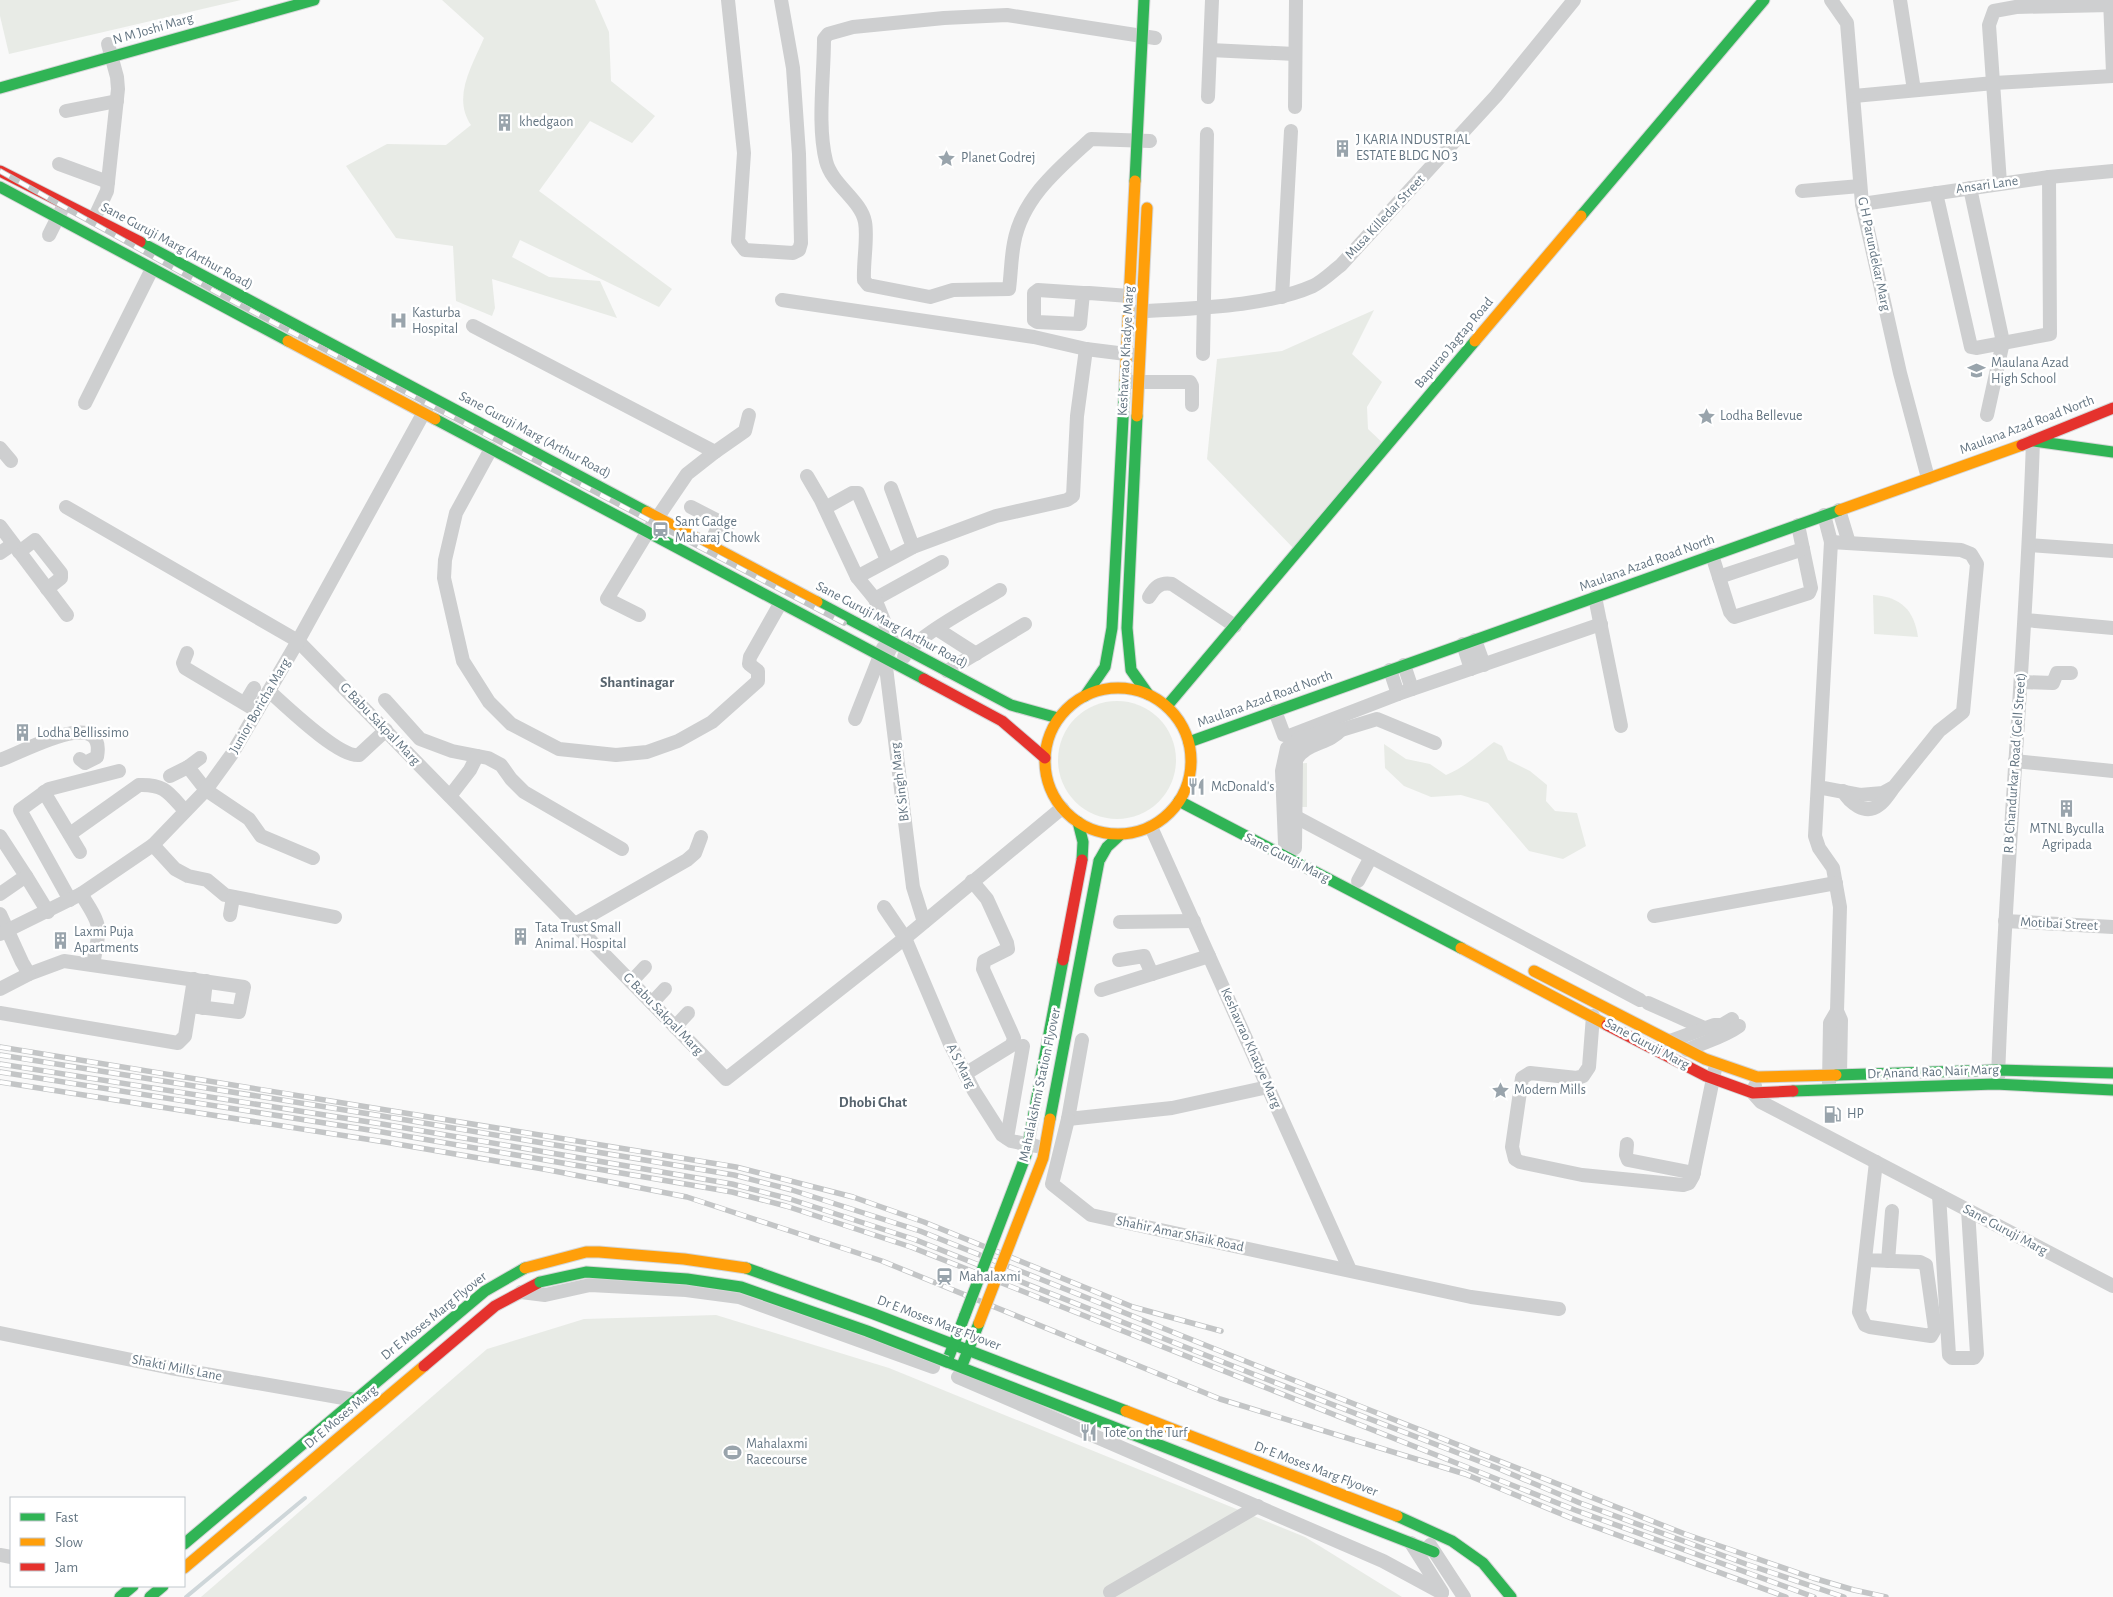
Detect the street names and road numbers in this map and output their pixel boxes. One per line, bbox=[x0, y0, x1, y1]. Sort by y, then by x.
street label: N M Joshi Marg bbox=[111, 11, 195, 47]
street label: Musa Killedar Street bbox=[1342, 172, 1428, 262]
street label: Ansari Lane bbox=[1955, 174, 2019, 196]
street label: G H Parundekar Marg bbox=[1855, 196, 1893, 312]
street label: Sane Guruji Marg (Arthur Road) bbox=[99, 200, 255, 292]
street label: Keshavrao Khadye Marg bbox=[1116, 285, 1136, 416]
street label: Bapurao Jagtap Road bbox=[1412, 295, 1496, 391]
street label: Sane Guruji Marg (Arthur Road) bbox=[457, 389, 613, 481]
street label: Maulana Azad Road North bbox=[1958, 393, 2096, 457]
street label: Maulana Azad Road North bbox=[1578, 532, 1716, 594]
street label: Sane Guruji Marg (Arthur Road) bbox=[814, 579, 970, 671]
street label: Junior Boricha Marg bbox=[227, 656, 293, 756]
street label: Maulana Azad Road North bbox=[1196, 668, 1334, 730]
street label: R B Chandurkar Road (Gell Street) bbox=[2002, 672, 2028, 854]
street label: G Babu Sakpal Marg bbox=[337, 680, 423, 768]
street label: BK Singh Marg bbox=[888, 741, 912, 822]
street label: Sane Guruji Marg bbox=[1242, 831, 1332, 886]
street label: Motibai Street bbox=[2020, 915, 2099, 933]
street label: G Babu Sakpal Marg bbox=[620, 970, 706, 1058]
street label: Keshavrao Khadye Marg bbox=[1218, 986, 1284, 1110]
street label: Mahalakshmi Station Flyover bbox=[1017, 1006, 1063, 1163]
street label: Sane Guruji Marg bbox=[1602, 1016, 1692, 1072]
street label: A S Marg bbox=[944, 1041, 978, 1091]
street label: Dr Anand Rao Nair Marg bbox=[1867, 1063, 1999, 1081]
street label: Sane Guruji Marg bbox=[1960, 1202, 2050, 1258]
street label: Shahir Amar Shaik Road bbox=[1115, 1214, 1245, 1254]
street label: Dr E Moses Marg Flyover bbox=[379, 1269, 490, 1363]
street label: Dr E Moses Marg Flyover bbox=[875, 1293, 1003, 1353]
street label: Shakti Mills Lane bbox=[131, 1352, 223, 1384]
street label: Dr E Moses Marg bbox=[302, 1383, 380, 1451]
street label: Dr E Moses Marg Flyover bbox=[1252, 1439, 1380, 1499]

